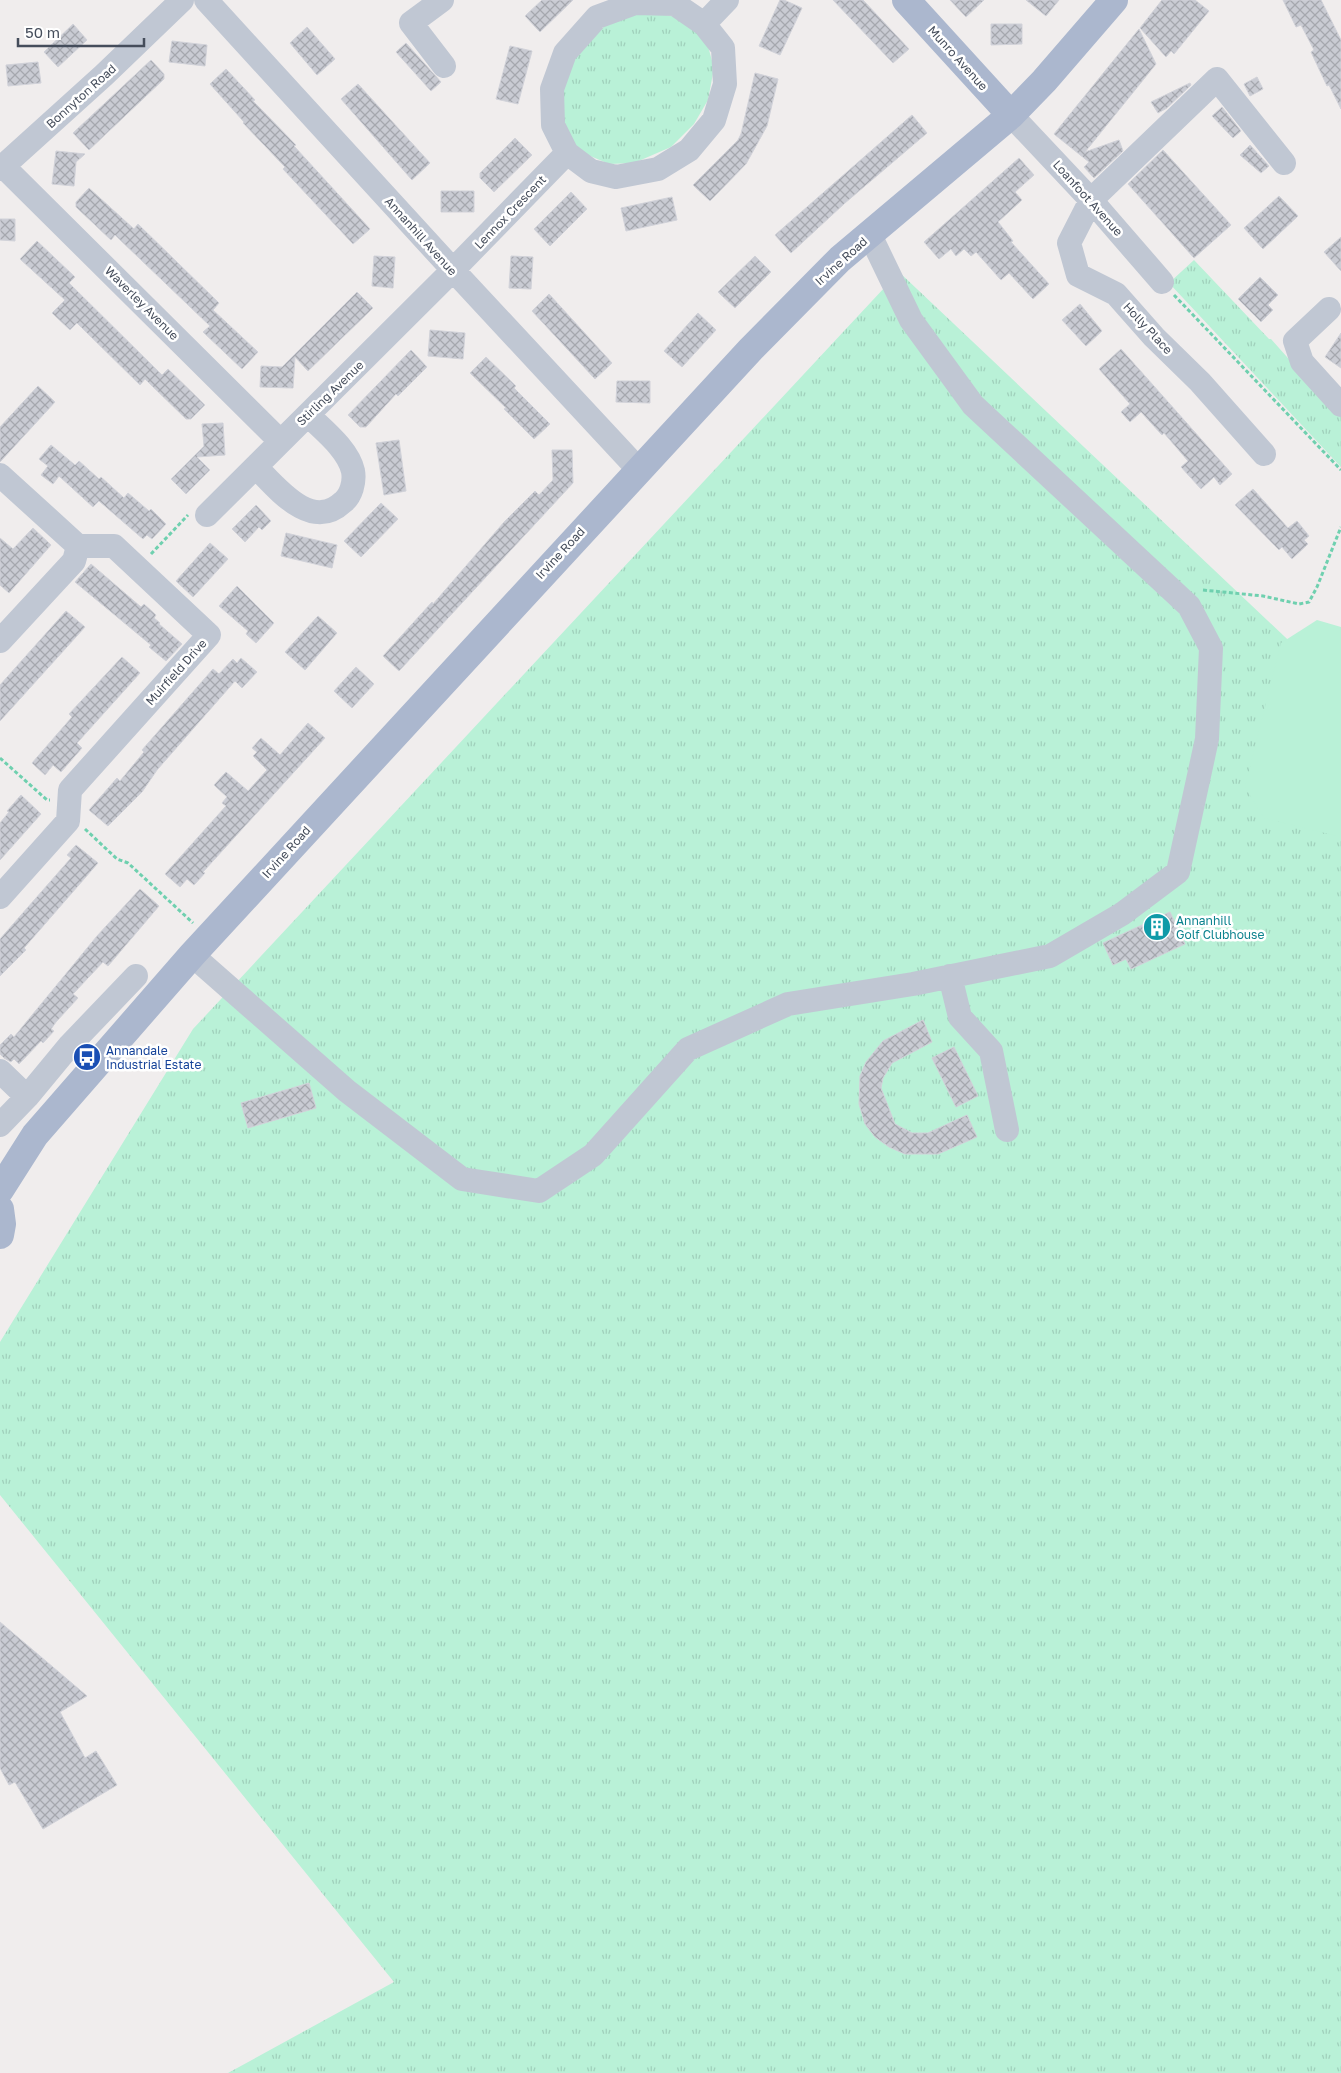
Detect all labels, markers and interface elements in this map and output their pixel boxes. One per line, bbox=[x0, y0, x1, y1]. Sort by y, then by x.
scale bar bbox=[18, 15, 144, 47]
street label: Munro Avenue bbox=[925, 22, 991, 94]
text: 50 m bbox=[25, 23, 60, 41]
street label: Bonnyton Road bbox=[43, 61, 119, 131]
street label: Loanfoot Avenue bbox=[1050, 157, 1126, 239]
street label: Lennox Crescent bbox=[471, 172, 549, 252]
street label: Annanhill Avenue bbox=[382, 194, 460, 278]
street label: Irvine Road bbox=[812, 234, 870, 288]
street label: Waverley Avenue bbox=[102, 263, 182, 343]
street label: Holly Place bbox=[1120, 299, 1176, 357]
street label: Stirling Avenue bbox=[293, 357, 367, 429]
street label: Irvine Road bbox=[532, 524, 588, 582]
street label: Muirfield Drive bbox=[142, 636, 210, 708]
street label: Irvine Road bbox=[259, 823, 313, 881]
building icon: Annanhill Golf Clubhouse bbox=[1142, 912, 1172, 942]
place label: Annanhill Golf Clubhouse bbox=[1176, 913, 1264, 942]
bus stop icon: Annandale Industrial Estate bbox=[72, 1042, 102, 1072]
place label: Annandale Industrial Estate bbox=[106, 1043, 201, 1072]

